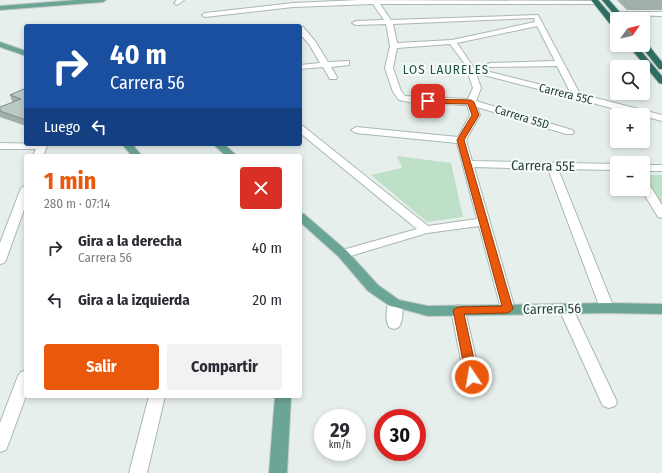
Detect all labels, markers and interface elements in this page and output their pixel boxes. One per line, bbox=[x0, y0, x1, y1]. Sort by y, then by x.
north arrow bbox=[610, 12, 650, 52]
map controls bbox=[610, 12, 650, 196]
text: 40 m bbox=[110, 38, 167, 71]
icon: right bbox=[44, 40, 96, 92]
button: search bbox=[610, 60, 650, 100]
district label: LOS LAURELES bbox=[403, 62, 489, 77]
text: Carrera 56 bbox=[110, 72, 185, 94]
street label: Carrera 55C bbox=[537, 81, 595, 107]
pin bbox=[411, 84, 445, 118]
icon: arrive bbox=[417, 90, 439, 112]
street label: Carrera 55D bbox=[493, 102, 551, 132]
button: + bbox=[610, 108, 650, 148]
icon: left bbox=[88, 116, 110, 138]
text: Luego bbox=[44, 118, 80, 136]
button: − bbox=[610, 156, 650, 196]
street label: Carrera 55E bbox=[511, 157, 576, 175]
text: 1 min bbox=[44, 167, 96, 195]
button: close bbox=[240, 167, 282, 209]
text: 280 m · 07:14 bbox=[44, 196, 110, 211]
text: Gira a la derecha bbox=[78, 232, 182, 250]
icon: right bbox=[44, 237, 66, 259]
text: 40 m bbox=[252, 239, 282, 257]
text: Carrera 56 bbox=[78, 250, 132, 265]
icon: left bbox=[44, 289, 66, 311]
text: Gira a la izquierda bbox=[78, 291, 190, 309]
text: 20 m bbox=[253, 291, 282, 309]
street label: Carrera 56 bbox=[523, 300, 581, 318]
button: Salir bbox=[44, 344, 159, 390]
button: Compartir bbox=[167, 344, 282, 390]
position arrow bbox=[451, 356, 493, 398]
speed limit sign: 30 bbox=[374, 409, 426, 461]
text: 29 bbox=[330, 418, 350, 442]
text: km/h bbox=[329, 439, 351, 451]

